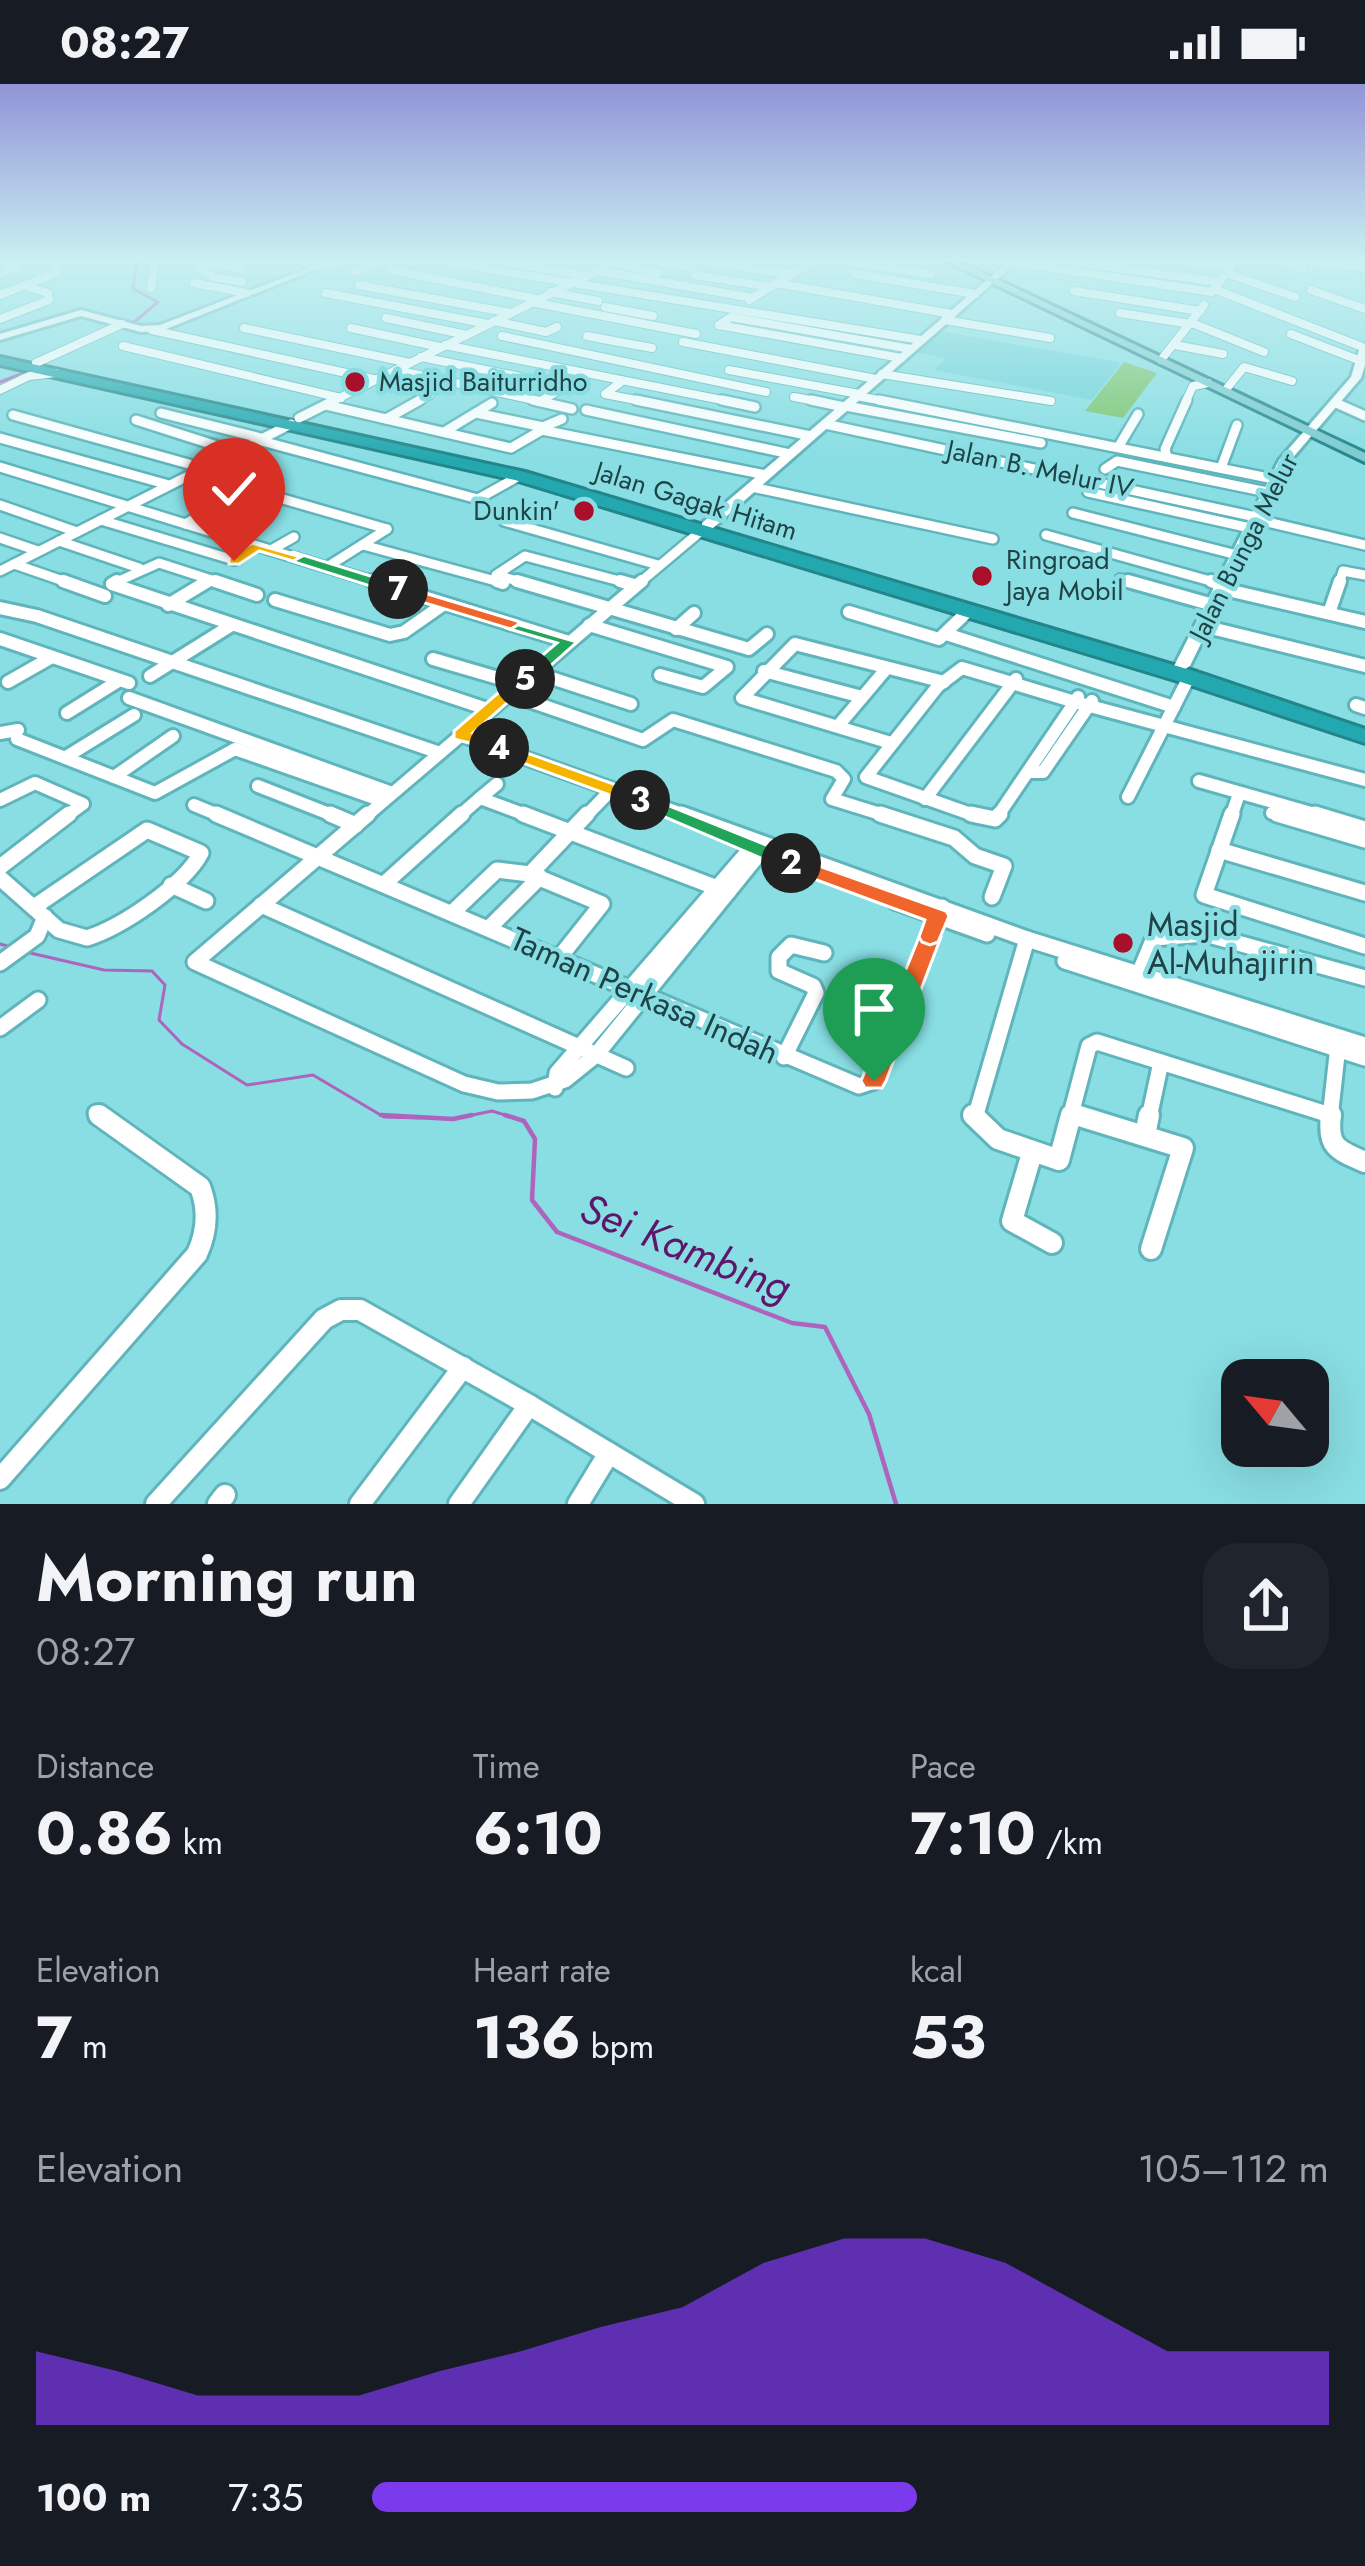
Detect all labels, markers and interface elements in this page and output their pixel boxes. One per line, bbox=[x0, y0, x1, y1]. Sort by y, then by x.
text: 08:27 bbox=[60, 10, 189, 75]
place label: Masjid Baiturridho bbox=[379, 362, 588, 401]
marker: Masjid Baiturridho bbox=[342, 369, 368, 395]
street label: Jalan B. Melur IV bbox=[940, 429, 1137, 507]
pin bbox=[183, 438, 285, 561]
street label: Jalan Bunga Melur bbox=[1178, 445, 1308, 650]
street label: Jalan Gagak Hitam bbox=[587, 450, 802, 550]
icon: check bbox=[201, 456, 267, 522]
place label: Dunkin' bbox=[473, 491, 560, 530]
marker: Dunkin' bbox=[571, 498, 597, 524]
place label: Ringroad Jaya Mobil bbox=[1003, 540, 1124, 610]
pin: 7 bbox=[368, 559, 428, 619]
marker: Ringroad Jaya Mobil bbox=[969, 563, 995, 589]
text: 7 bbox=[388, 565, 408, 612]
pin: 5 bbox=[495, 649, 555, 709]
text: 5 bbox=[514, 655, 536, 702]
pin: 4 bbox=[469, 718, 529, 778]
text: 4 bbox=[487, 724, 511, 771]
pin: 3 bbox=[610, 770, 670, 830]
text: 3 bbox=[630, 776, 650, 823]
pin: 2 bbox=[761, 833, 821, 893]
text: 2 bbox=[780, 839, 802, 886]
place label: Masjid Al-Muhajirin bbox=[1147, 901, 1315, 986]
street label: Taman Perkasa Indah bbox=[503, 915, 786, 1076]
marker: Masjid Al-Muhajirin bbox=[1110, 930, 1136, 956]
pin bbox=[823, 958, 925, 1081]
icon: arrive bbox=[841, 976, 907, 1042]
water label: Sei Kambing bbox=[571, 1177, 801, 1318]
north arrow bbox=[1221, 1359, 1329, 1467]
map controls bbox=[1221, 1359, 1329, 1467]
text: Morning run bbox=[36, 1530, 418, 1626]
button: share bbox=[1203, 1543, 1329, 1669]
text: 08:27 bbox=[36, 1623, 135, 1680]
text: Distance bbox=[36, 1743, 154, 1790]
text: Time bbox=[473, 1743, 540, 1790]
text: Pace bbox=[910, 1743, 976, 1790]
text: 0.86 bbox=[36, 1790, 173, 1877]
text: 6:10 bbox=[473, 1790, 603, 1877]
text: 7:10 bbox=[910, 1790, 1036, 1877]
text: km bbox=[173, 1819, 223, 1866]
text: /km bbox=[1036, 1819, 1103, 1866]
text: Elevation bbox=[36, 1947, 160, 1994]
text: Heart rate bbox=[473, 1947, 611, 1994]
text: kcal bbox=[910, 1947, 963, 1994]
text: 7 bbox=[36, 1994, 72, 2081]
text: 136 bbox=[473, 1994, 581, 2081]
text: 53 bbox=[910, 1994, 986, 2081]
text: m bbox=[72, 2023, 108, 2070]
text: bpm bbox=[581, 2023, 654, 2070]
text: Elevation bbox=[36, 2140, 183, 2197]
text: 105–112 m bbox=[1138, 2140, 1329, 2197]
text: 100 m bbox=[36, 2469, 151, 2526]
text: 7:35 bbox=[228, 2469, 303, 2526]

